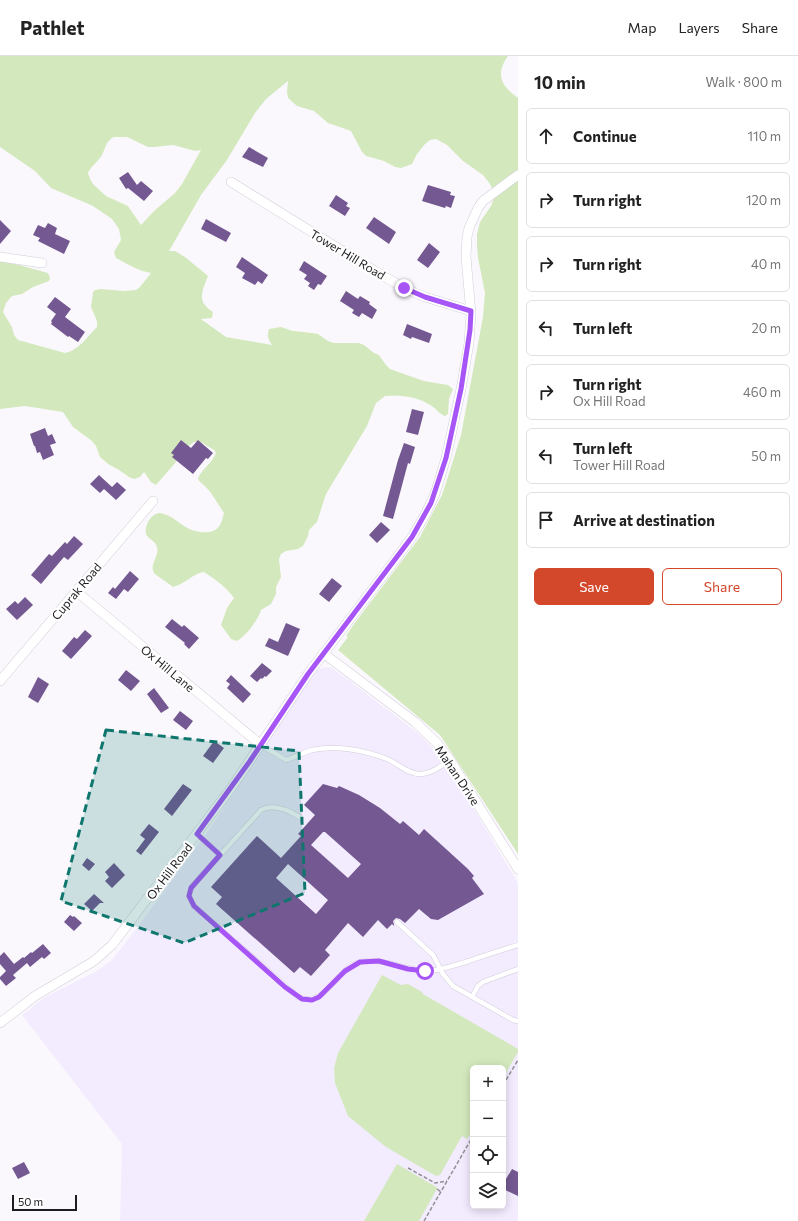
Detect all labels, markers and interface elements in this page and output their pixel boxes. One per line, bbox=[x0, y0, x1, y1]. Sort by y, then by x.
text: Pathlet bbox=[20, 16, 85, 39]
text: Map bbox=[628, 19, 656, 36]
text: Layers bbox=[678, 19, 720, 36]
text: Share bbox=[742, 19, 778, 36]
text: 10 min bbox=[534, 72, 586, 93]
text: Walk · 800 m bbox=[706, 74, 782, 90]
icon: ahead bbox=[535, 125, 557, 147]
text: Continue bbox=[573, 127, 637, 145]
text: 110 m bbox=[748, 128, 781, 144]
icon: right bbox=[535, 189, 557, 211]
text: Turn right bbox=[573, 191, 642, 209]
text: 120 m bbox=[746, 192, 781, 208]
street label: Tower Hill Road bbox=[308, 226, 388, 282]
icon: right bbox=[535, 253, 557, 275]
text: Turn right bbox=[573, 255, 642, 273]
text: 40 m bbox=[751, 256, 781, 272]
route end bbox=[395, 279, 413, 297]
icon: left bbox=[535, 317, 557, 339]
text: Turn left bbox=[573, 319, 632, 337]
text: 20 m bbox=[752, 320, 781, 336]
text: Turn right bbox=[573, 375, 642, 393]
icon: right bbox=[535, 381, 557, 403]
text: 460 m bbox=[743, 384, 781, 400]
text: Ox Hill Road bbox=[573, 393, 645, 409]
text: Turn left bbox=[573, 439, 632, 457]
icon: left bbox=[535, 445, 557, 467]
text: 50 m bbox=[751, 448, 781, 464]
text: Tower Hill Road bbox=[573, 457, 665, 473]
icon: arrive bbox=[535, 509, 557, 531]
text: Arrive at destination bbox=[573, 511, 715, 529]
street label: Cuprak Road bbox=[48, 560, 104, 622]
button: Save bbox=[534, 568, 654, 605]
button: Share bbox=[662, 568, 782, 605]
street label: Ox Hill Lane bbox=[139, 642, 197, 694]
street label: Mahan Drive bbox=[433, 742, 483, 808]
street label: Ox Hill Road bbox=[143, 840, 195, 902]
route start bbox=[416, 962, 434, 980]
map controls bbox=[470, 1065, 506, 1209]
button: + bbox=[470, 1065, 506, 1101]
button: − bbox=[470, 1101, 506, 1137]
button: locate bbox=[470, 1137, 506, 1173]
button: layers bbox=[470, 1173, 506, 1209]
scale bar bbox=[12, 1193, 77, 1212]
text: 50 m bbox=[18, 1195, 43, 1208]

